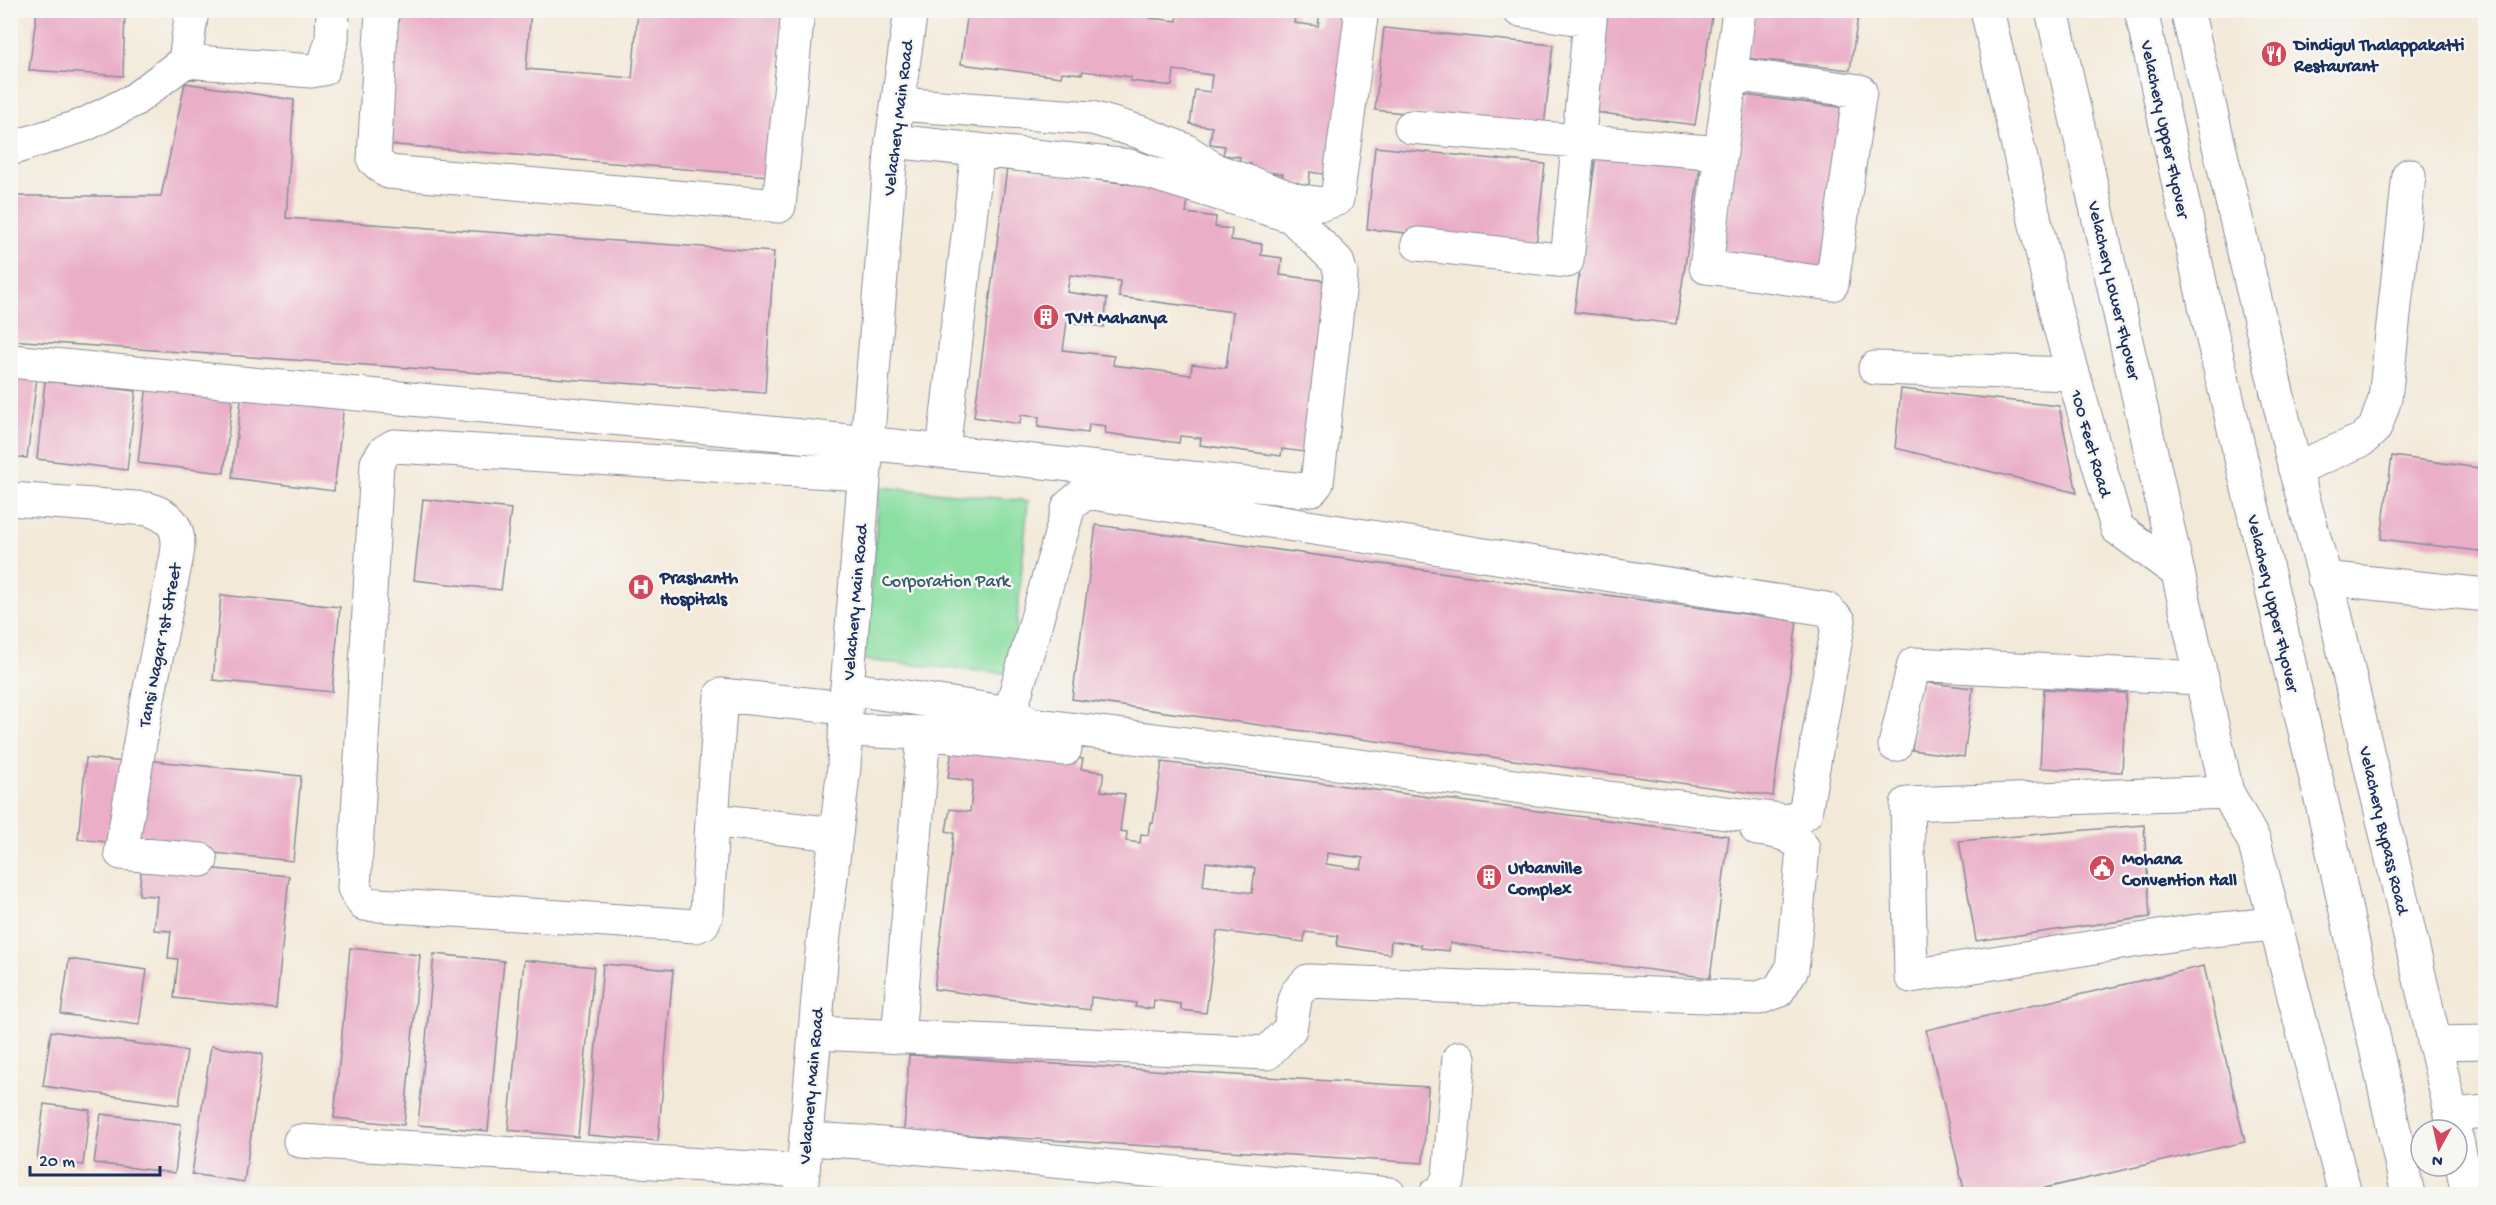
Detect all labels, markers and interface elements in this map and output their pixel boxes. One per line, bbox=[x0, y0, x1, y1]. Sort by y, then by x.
place label: Dindigul Thalappakatti Restaurant bbox=[2292, 36, 2465, 78]
street label: Velachery Main Road bbox=[879, 38, 920, 198]
street label: Velachery Upper Flyover bbox=[2134, 38, 2193, 222]
restaurant icon: Dindigul Thalappakatti Restaurant bbox=[2259, 39, 2289, 69]
street label: Velachery Lower Flyover bbox=[2082, 198, 2144, 383]
building icon: TVH Mahanya bbox=[1031, 302, 1061, 332]
place label: TVH Mahanya bbox=[1064, 309, 1168, 330]
street label: 100 Feet Road bbox=[2064, 387, 2115, 501]
street label: Velachery Upper Flyover bbox=[2241, 512, 2303, 696]
street label: Velachery Main Road bbox=[839, 522, 874, 682]
street label: Tansi Nagar 1st Street bbox=[135, 560, 188, 730]
place label: Prashanth Hospitals bbox=[659, 569, 738, 611]
hospital icon: Prashanth Hospitals bbox=[626, 572, 656, 602]
park label: Corporation Park bbox=[882, 572, 1012, 593]
street label: Velachery Bypass Road bbox=[2353, 744, 2412, 918]
place label: Mohana Convention Hall bbox=[2121, 850, 2237, 892]
public building icon: Mohana Convention Hall bbox=[2087, 853, 2117, 883]
place label: Urbanville Complex bbox=[1507, 859, 1583, 901]
building icon: Urbanville Complex bbox=[1474, 862, 1504, 892]
street label: Velachery Main Road bbox=[795, 1006, 830, 1166]
north arrow bbox=[2409, 1118, 2469, 1178]
scale bar bbox=[30, 1139, 160, 1177]
text: N bbox=[2430, 1149, 2444, 1170]
text: 20 m bbox=[39, 1152, 75, 1173]

